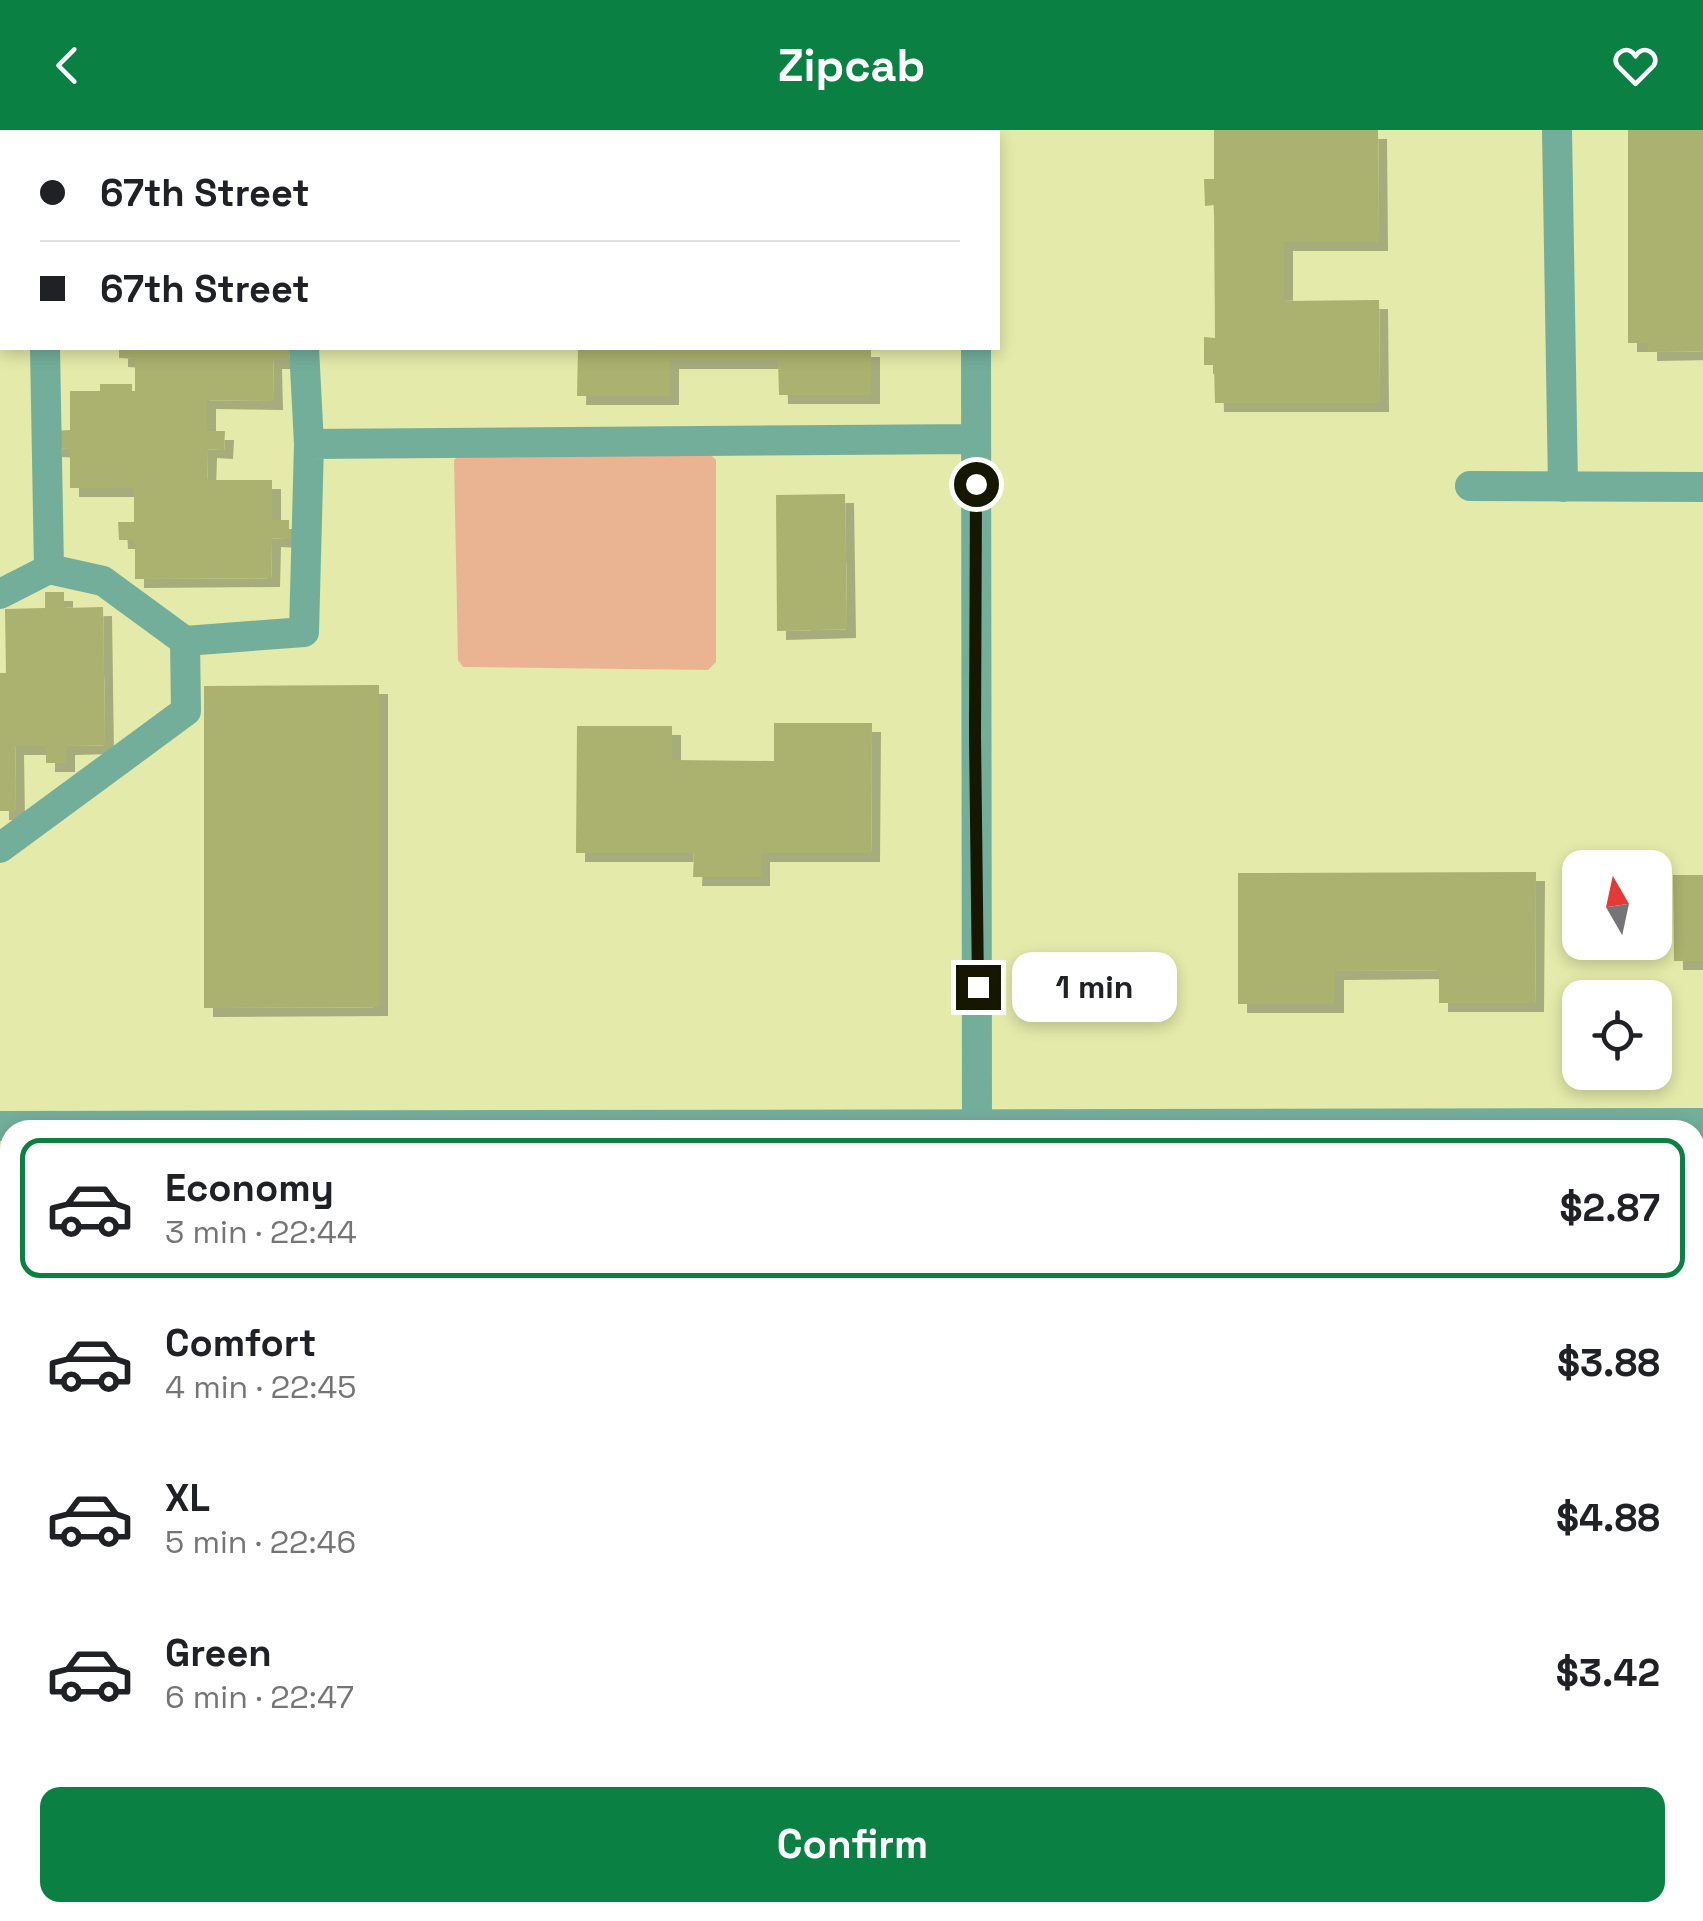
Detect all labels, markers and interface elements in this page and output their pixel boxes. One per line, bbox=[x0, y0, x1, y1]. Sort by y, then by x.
text: Zipcab bbox=[778, 37, 925, 94]
icon: back bbox=[40, 38, 95, 93]
icon: heart bbox=[1608, 38, 1663, 93]
text: 67th Street bbox=[100, 169, 310, 217]
text: 67th Street bbox=[100, 265, 310, 313]
route start bbox=[954, 462, 999, 507]
north arrow bbox=[1562, 850, 1672, 960]
map controls bbox=[1562, 850, 1672, 1090]
callout: 1 min bbox=[1013, 952, 1178, 1022]
route end bbox=[956, 965, 1001, 1010]
text: 1 min bbox=[1055, 967, 1134, 1007]
button: locate bbox=[1562, 980, 1672, 1090]
icon: car bbox=[45, 1163, 135, 1253]
text: Economy bbox=[165, 1164, 334, 1212]
text: $2.87 bbox=[1560, 1184, 1660, 1232]
text: 3 min · 22:44 bbox=[165, 1212, 357, 1252]
icon: car bbox=[45, 1318, 135, 1408]
text: Comfort bbox=[165, 1319, 316, 1367]
text: $3.88 bbox=[1557, 1339, 1660, 1387]
text: 4 min · 22:45 bbox=[165, 1367, 357, 1407]
icon: car bbox=[45, 1473, 135, 1563]
text: XL bbox=[165, 1474, 210, 1522]
text: $4.88 bbox=[1556, 1494, 1660, 1542]
text: 5 min · 22:46 bbox=[165, 1522, 356, 1562]
icon: car bbox=[45, 1628, 135, 1718]
text: Green bbox=[165, 1629, 272, 1677]
text: $3.42 bbox=[1556, 1649, 1660, 1697]
text: 6 min · 22:47 bbox=[165, 1677, 354, 1717]
button: Confirm bbox=[40, 1787, 1665, 1902]

